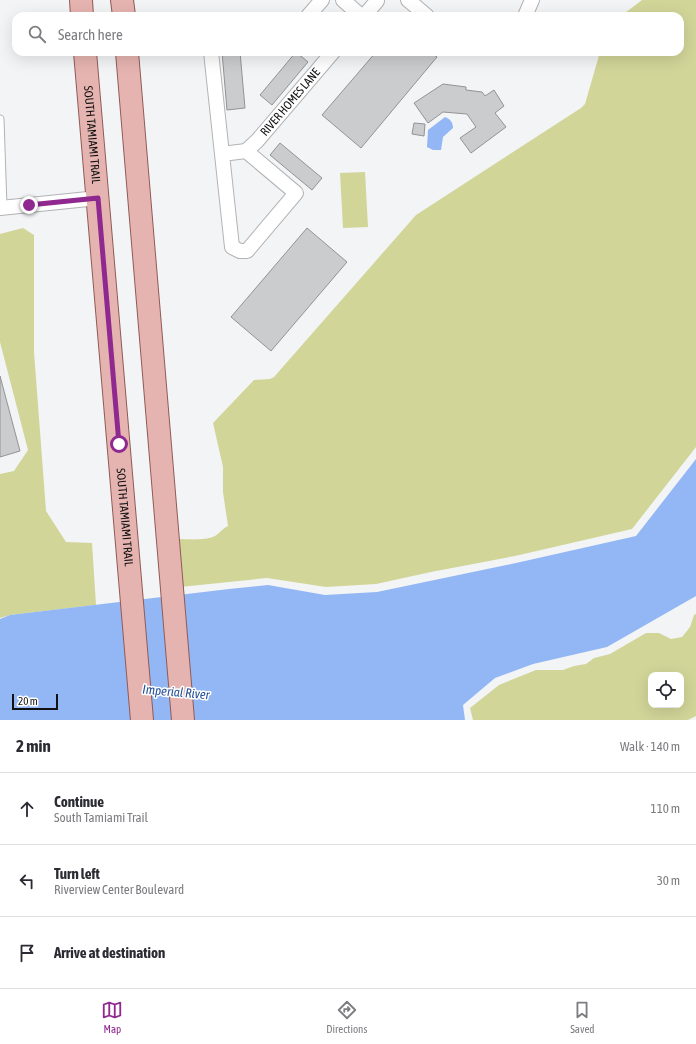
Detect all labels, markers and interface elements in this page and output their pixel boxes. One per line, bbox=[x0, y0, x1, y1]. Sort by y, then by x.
search box bbox=[12, 12, 684, 56]
icon: search bbox=[26, 23, 48, 45]
text: Search here bbox=[58, 26, 123, 43]
street label: RIVER HOMES LANE bbox=[257, 65, 323, 139]
street label: SOUTH TAMIAMI TRAIL bbox=[81, 85, 103, 185]
route end bbox=[20, 196, 38, 214]
route start bbox=[110, 435, 128, 453]
street label: SOUTH TAMIAMI TRAIL bbox=[114, 468, 136, 567]
map controls bbox=[648, 672, 684, 708]
button: locate bbox=[648, 672, 684, 708]
water label: Imperial River bbox=[142, 682, 211, 703]
scale bar bbox=[12, 692, 58, 711]
text: 20 m bbox=[18, 695, 38, 707]
text: 2 min bbox=[16, 736, 51, 756]
text: Walk · 140 m bbox=[620, 739, 680, 754]
text: Continue bbox=[54, 793, 104, 810]
icon: ahead bbox=[16, 798, 38, 820]
text: 110 m bbox=[651, 801, 680, 816]
text: South Tamiami Trail bbox=[54, 810, 148, 825]
text: Turn left bbox=[54, 865, 100, 882]
icon: left bbox=[16, 870, 38, 892]
text: 30 m bbox=[657, 873, 680, 888]
text: Riverview Center Boulevard bbox=[54, 882, 184, 897]
icon: arrive bbox=[16, 942, 38, 964]
text: Arrive at destination bbox=[54, 944, 165, 961]
tab: Map bbox=[101, 999, 123, 1035]
tab: Directions bbox=[326, 999, 367, 1035]
tab: Saved bbox=[570, 999, 595, 1035]

